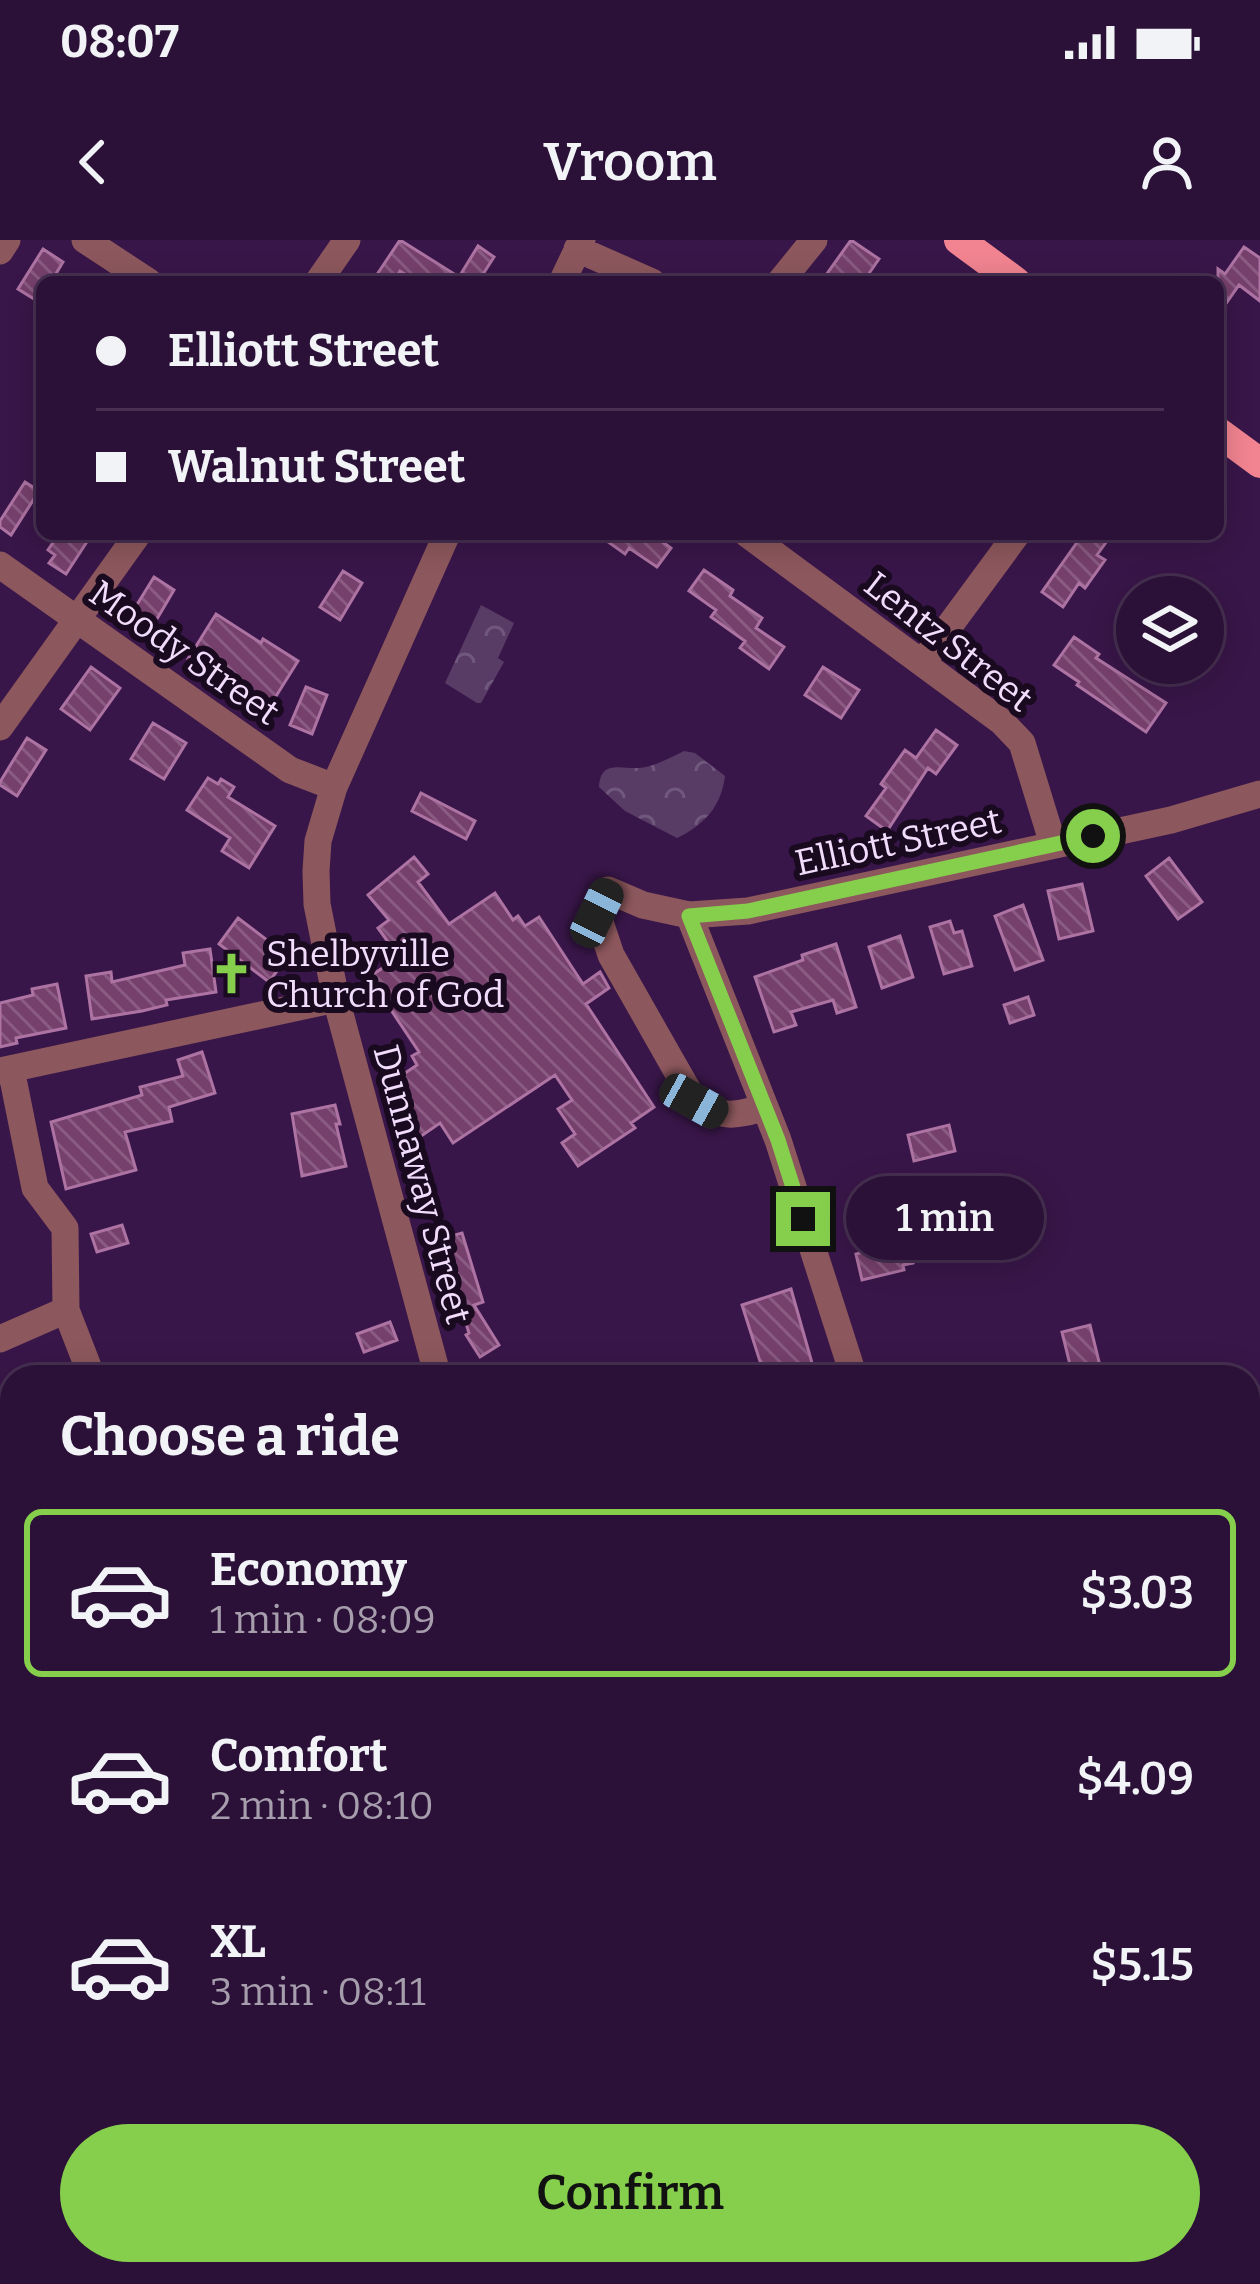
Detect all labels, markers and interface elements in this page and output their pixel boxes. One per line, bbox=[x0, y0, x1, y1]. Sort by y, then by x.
text: 08:07 bbox=[60, 15, 179, 69]
icon: back bbox=[60, 129, 126, 195]
icon: person bbox=[1134, 129, 1200, 195]
text: Vroom bbox=[543, 130, 717, 194]
text: Elliott Street bbox=[168, 324, 439, 378]
text: Walnut Street bbox=[168, 440, 465, 494]
street label: Lentz Street bbox=[856, 563, 1041, 721]
street label: Moody Street bbox=[81, 571, 288, 734]
map controls bbox=[1116, 576, 1224, 684]
button: layers bbox=[1116, 576, 1224, 684]
street label: Elliott Street bbox=[791, 799, 1005, 885]
route start bbox=[1066, 809, 1120, 863]
car bbox=[565, 873, 629, 953]
place label: Shelbyville Church of God bbox=[266, 932, 504, 1017]
church icon: Shelbyville Church of God bbox=[209, 951, 255, 997]
street label: Dunnaway Street bbox=[364, 1040, 480, 1328]
car bbox=[654, 1068, 734, 1134]
callout: 1 min bbox=[845, 1177, 1043, 1261]
route end bbox=[776, 1192, 830, 1246]
text: 1 min bbox=[896, 1195, 994, 1241]
text: Choose a ride bbox=[60, 1405, 400, 1469]
icon: car bbox=[66, 1539, 174, 1647]
text: Economy bbox=[210, 1543, 407, 1597]
text: $3.03 bbox=[1080, 1566, 1194, 1620]
text: 1 min · 08:09 bbox=[210, 1597, 436, 1643]
icon: car bbox=[66, 1725, 174, 1833]
text: Comfort bbox=[210, 1729, 388, 1783]
text: $4.09 bbox=[1076, 1752, 1194, 1806]
text: 2 min · 08:10 bbox=[210, 1783, 434, 1829]
icon: car bbox=[66, 1911, 174, 2019]
text: XL bbox=[210, 1915, 266, 1969]
text: $5.15 bbox=[1090, 1938, 1194, 1992]
text: 3 min · 08:11 bbox=[210, 1969, 426, 2015]
button: Confirm bbox=[60, 2124, 1200, 2262]

